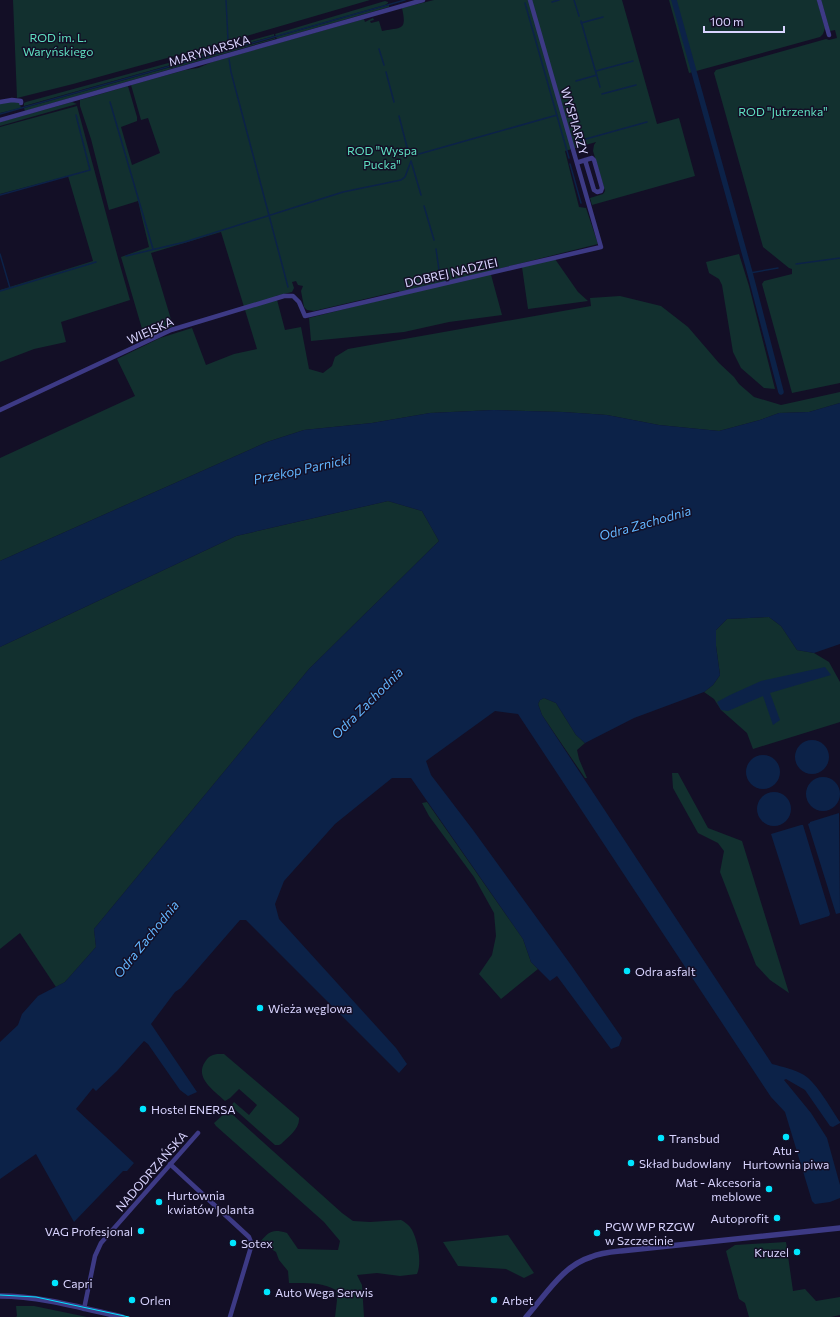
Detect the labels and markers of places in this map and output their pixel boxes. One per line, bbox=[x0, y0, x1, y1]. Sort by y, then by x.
place label: Odra asfalt bbox=[635, 964, 696, 978]
marker: Odra asfalt bbox=[622, 966, 632, 976]
place label: Wieża węglowa bbox=[268, 1001, 352, 1015]
marker: Wieża węglowa bbox=[255, 1003, 265, 1013]
place label: Hostel ENERSA bbox=[151, 1102, 236, 1116]
marker: Hostel ENERSA bbox=[138, 1104, 148, 1114]
place label: Transbud bbox=[669, 1131, 720, 1145]
marker: Atu - Hurtownia piwa bbox=[781, 1132, 791, 1142]
marker: Transbud bbox=[656, 1133, 666, 1143]
place label: Atu - Hurtownia piwa bbox=[743, 1143, 829, 1171]
place label: Skład budowlany bbox=[639, 1156, 731, 1170]
marker: Skład budowlany bbox=[626, 1158, 636, 1168]
place label: Mat - Akcesoria meblowe bbox=[675, 1175, 761, 1203]
marker: Mat - Akcesoria meblowe bbox=[764, 1184, 774, 1194]
place label: Hurtownia kwiatów Jolanta bbox=[167, 1188, 254, 1217]
marker: Hurtownia kwiatów Jolanta bbox=[154, 1197, 164, 1207]
place label: Autoprofit bbox=[711, 1211, 769, 1225]
marker: Autoprofit bbox=[772, 1213, 782, 1223]
place label: PGW WP RZGW w Szczecinie bbox=[605, 1219, 695, 1247]
place label: VAG Profesjonal bbox=[45, 1224, 133, 1238]
marker: VAG Profesjonal bbox=[136, 1226, 146, 1236]
marker: PGW WP RZGW w Szczecinie bbox=[592, 1228, 602, 1238]
place label: Sotex bbox=[241, 1236, 273, 1250]
marker: Sotex bbox=[228, 1238, 238, 1248]
place label: Kruzel bbox=[754, 1245, 789, 1259]
marker: Kruzel bbox=[792, 1247, 802, 1257]
place label: Capri bbox=[63, 1276, 92, 1290]
marker: Capri bbox=[50, 1278, 60, 1288]
place label: Auto Wega Serwis bbox=[275, 1285, 373, 1299]
marker: Auto Wega Serwis bbox=[262, 1287, 272, 1297]
place label: Orlen bbox=[140, 1293, 171, 1307]
place label: Arbet bbox=[502, 1293, 533, 1307]
marker: Orlen bbox=[127, 1295, 137, 1305]
marker: Arbet bbox=[489, 1295, 499, 1305]

